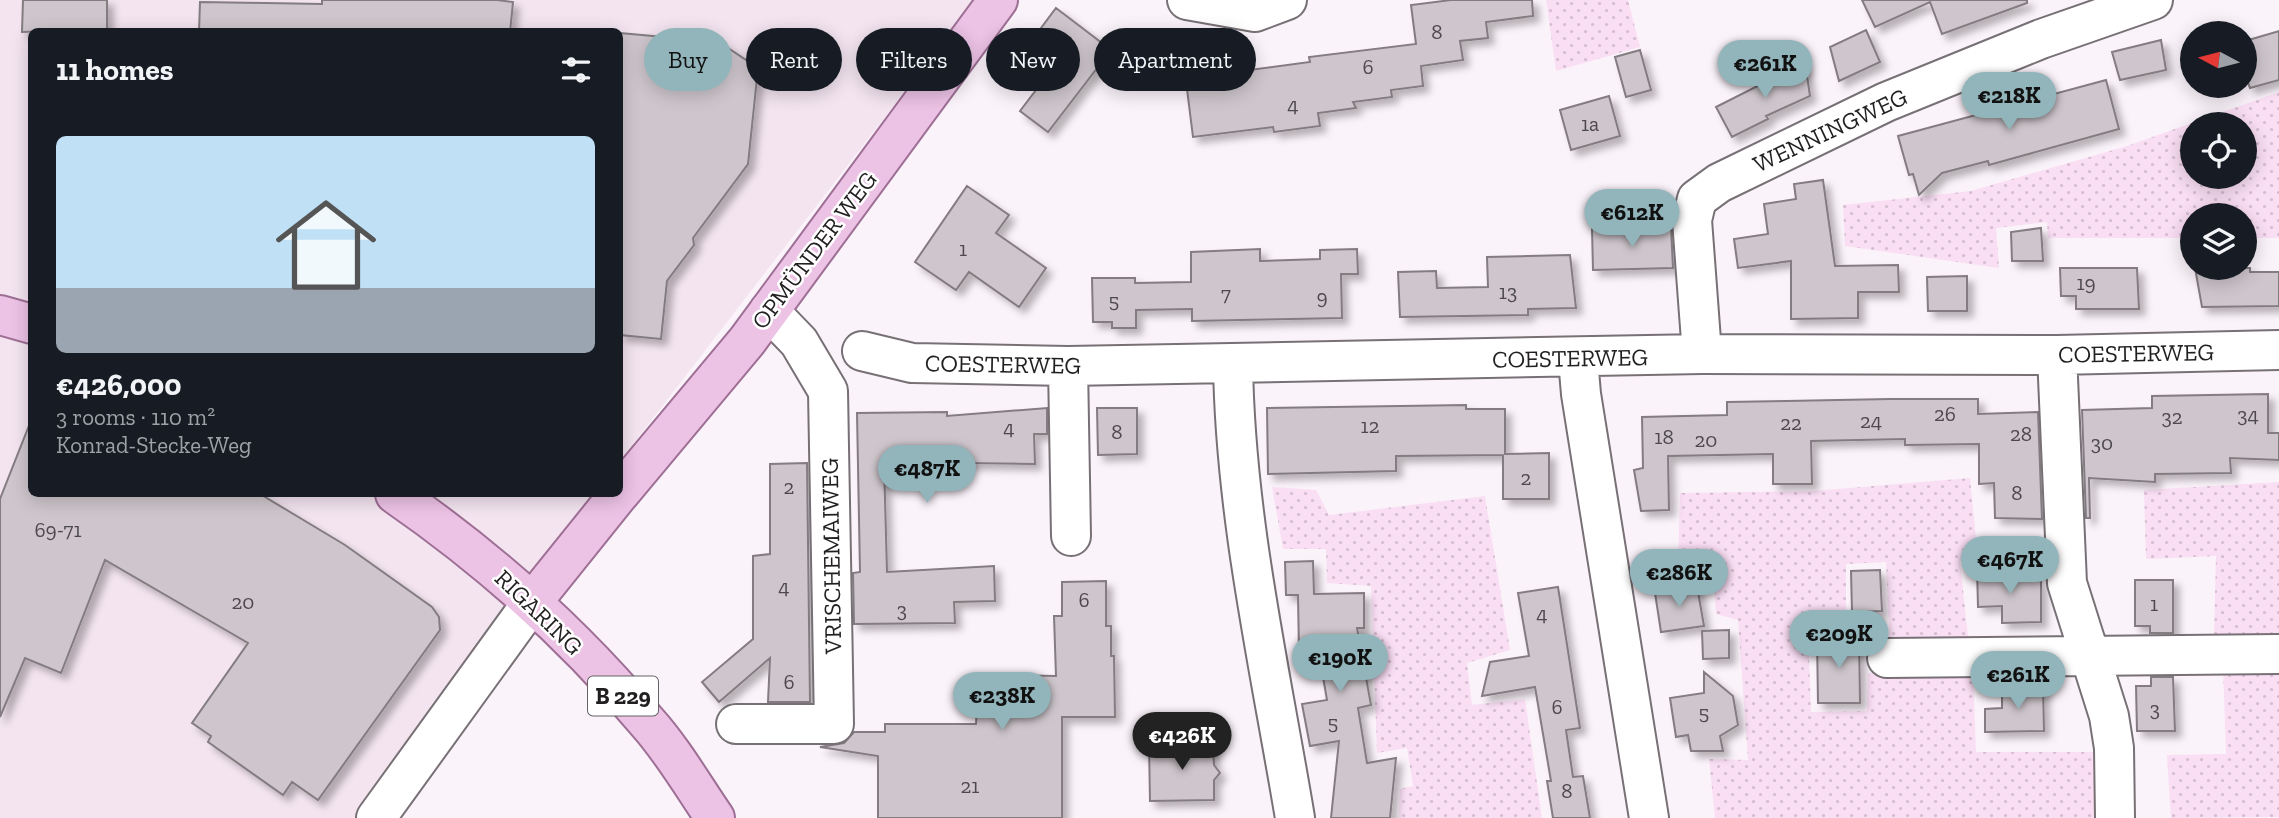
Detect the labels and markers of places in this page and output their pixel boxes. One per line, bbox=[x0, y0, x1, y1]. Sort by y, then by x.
pin: €261K bbox=[1716, 41, 1814, 100]
pin: €218K bbox=[1960, 72, 2058, 132]
pin: €612K bbox=[1583, 190, 1681, 249]
pin: €487K bbox=[878, 446, 976, 505]
pin: €467K bbox=[1961, 536, 2059, 596]
pin: €286K bbox=[1630, 550, 1728, 609]
pin: €209K bbox=[1790, 610, 1888, 670]
pin: €190K bbox=[1291, 634, 1389, 694]
pin: €261K bbox=[1969, 652, 2067, 711]
pin: €238K bbox=[953, 672, 1051, 732]
pin: €426K bbox=[1133, 712, 1231, 772]

